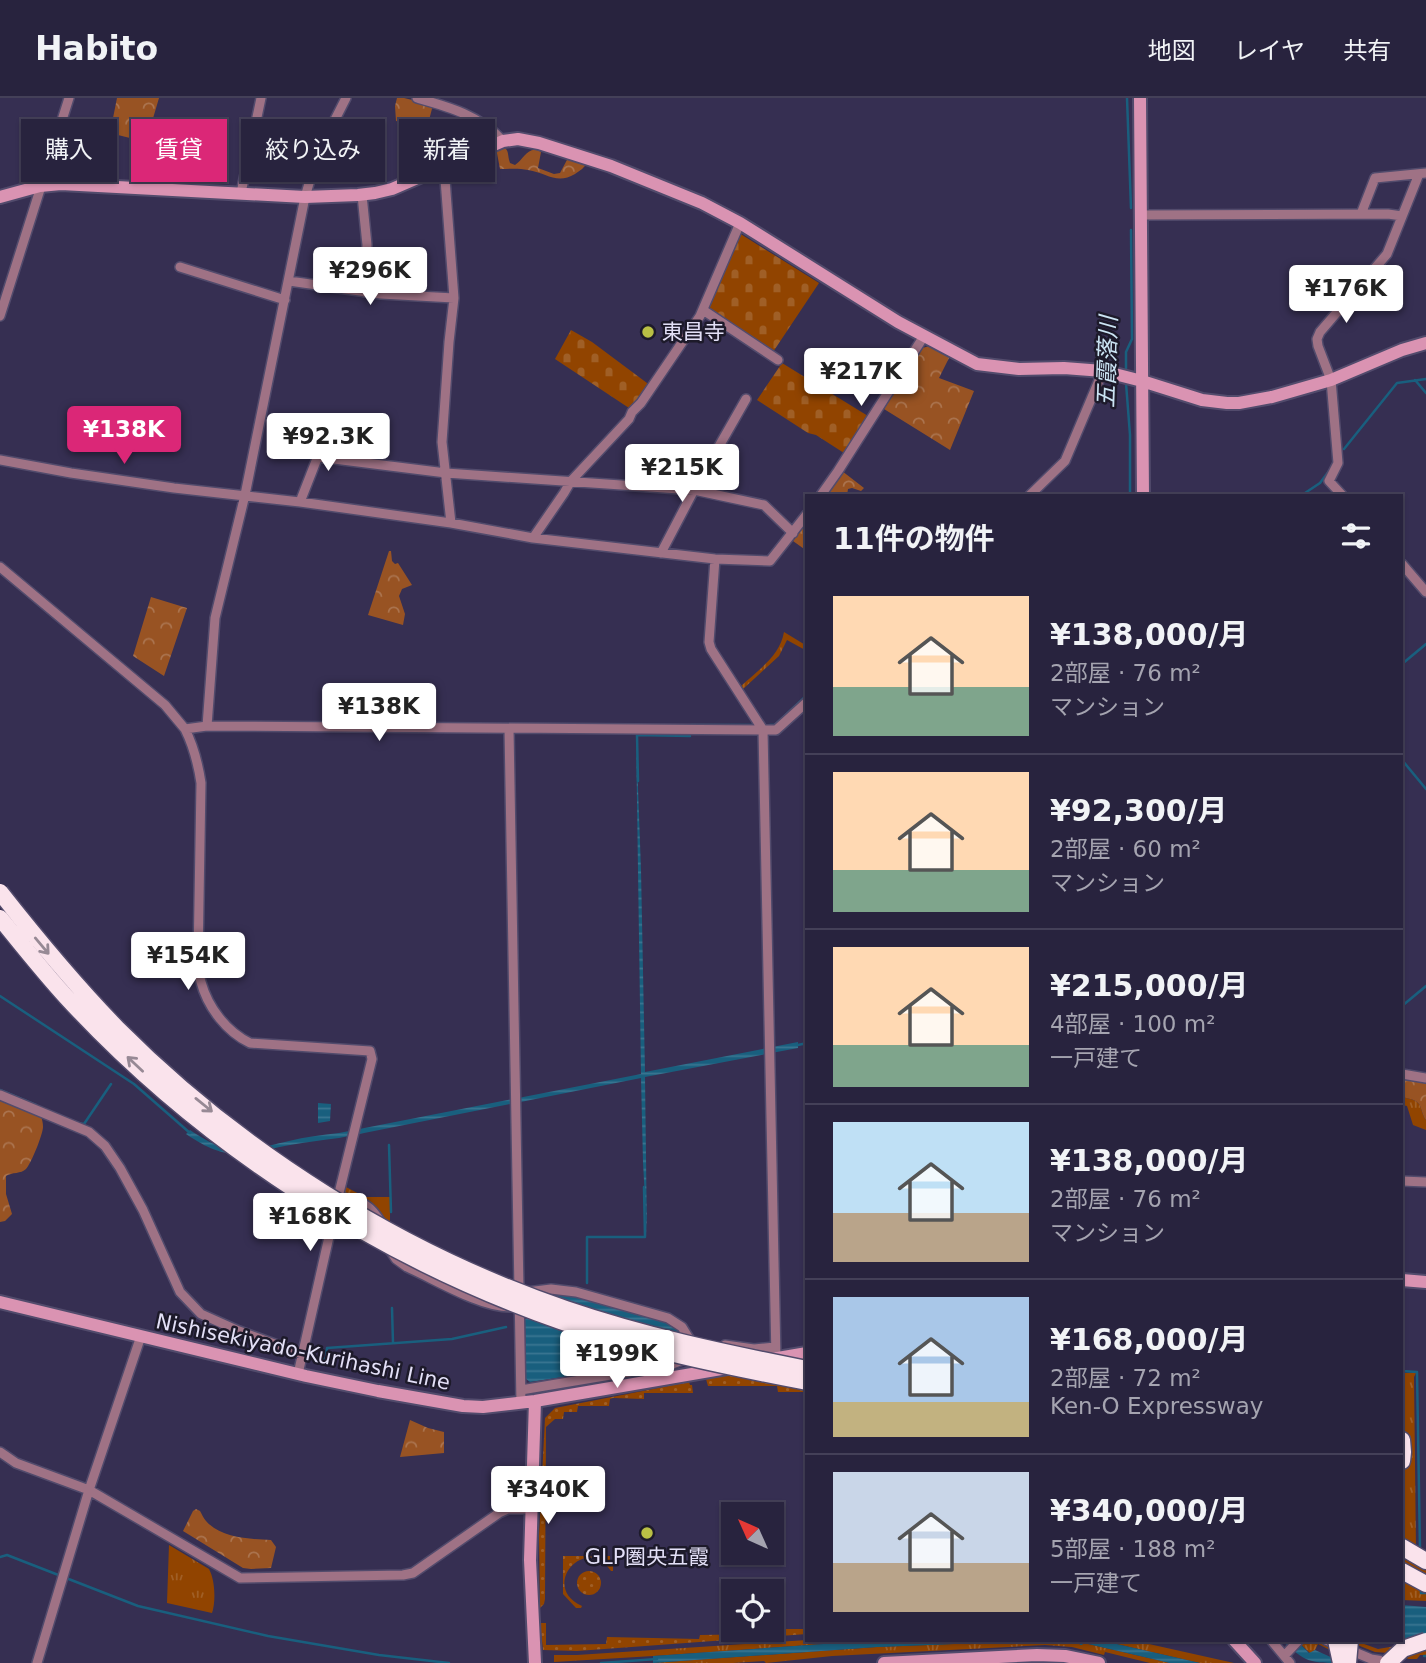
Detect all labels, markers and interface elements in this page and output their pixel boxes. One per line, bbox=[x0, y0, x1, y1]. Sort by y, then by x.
text: Habito bbox=[35, 29, 158, 68]
text: 地図 bbox=[1148, 37, 1196, 65]
text: レイヤ bbox=[1234, 37, 1305, 65]
text: 共有 bbox=[1343, 37, 1391, 65]
chip: 購入 bbox=[21, 119, 117, 182]
chip: 賃貸 bbox=[131, 119, 227, 182]
chip: 絞り込み bbox=[241, 119, 385, 182]
chip: 新着 bbox=[399, 119, 495, 182]
pin: ¥296K bbox=[321, 248, 419, 307]
text: ¥296K bbox=[329, 257, 411, 283]
pin: ¥176K bbox=[1297, 266, 1395, 325]
text: ¥176K bbox=[1305, 275, 1387, 301]
water label: 五霞落川 bbox=[1092, 313, 1122, 408]
place label: 東昌寺 bbox=[662, 320, 725, 344]
marker: 東昌寺 bbox=[640, 324, 656, 340]
pin: ¥217K bbox=[812, 348, 910, 408]
text: ¥217K bbox=[820, 358, 902, 384]
pin: ¥138K bbox=[75, 406, 173, 466]
pin: ¥92.3K bbox=[271, 414, 385, 473]
text: ¥138K bbox=[83, 416, 165, 442]
text: ¥92.3K bbox=[283, 423, 373, 449]
pin: ¥215K bbox=[633, 444, 731, 504]
text: ¥215K bbox=[641, 454, 723, 480]
icon: filters bbox=[1337, 517, 1375, 555]
text: 11件の物件 bbox=[833, 521, 995, 556]
text: ¥138,000/月 bbox=[1050, 617, 1248, 652]
icon: home bbox=[889, 624, 973, 708]
text: 2部屋 · 76 m² bbox=[1050, 660, 1201, 686]
pin: ¥138K bbox=[330, 684, 428, 743]
text: ¥138K bbox=[338, 693, 420, 719]
text: マンション bbox=[1050, 694, 1165, 720]
text: ¥92,300/月 bbox=[1050, 793, 1228, 828]
icon: home bbox=[889, 800, 973, 884]
text: 2部屋 · 60 m² bbox=[1050, 836, 1201, 862]
text: マンション bbox=[1050, 870, 1165, 896]
pin: ¥154K bbox=[139, 932, 237, 992]
one-way arrow bbox=[35, 936, 50, 954]
text: ¥154K bbox=[147, 942, 229, 968]
text: ¥215,000/月 bbox=[1050, 968, 1248, 1003]
icon: home bbox=[889, 975, 973, 1059]
text: 4部屋 · 100 m² bbox=[1050, 1011, 1215, 1037]
text: 一戸建て bbox=[1050, 1045, 1142, 1071]
one-way arrow bbox=[127, 1056, 144, 1073]
one-way arrow bbox=[194, 1098, 212, 1113]
text: ¥138,000/月 bbox=[1050, 1143, 1248, 1178]
icon: home bbox=[889, 1150, 973, 1234]
text: 2部屋 · 76 m² bbox=[1050, 1186, 1201, 1212]
pin: ¥168K bbox=[261, 1194, 359, 1253]
text: ¥168K bbox=[269, 1203, 351, 1229]
text: マンション bbox=[1050, 1220, 1165, 1246]
street label: Nishisekiyado-Kurihashi Line bbox=[154, 1309, 452, 1395]
text: ¥168,000/月 bbox=[1050, 1322, 1248, 1357]
icon: home bbox=[889, 1325, 973, 1409]
pin: ¥199K bbox=[568, 1330, 666, 1390]
text: ¥199K bbox=[576, 1340, 658, 1366]
text: 2部屋 · 72 m² bbox=[1050, 1365, 1201, 1391]
text: Ken-O Expressway bbox=[1050, 1393, 1263, 1419]
pin: ¥340K bbox=[499, 1466, 597, 1526]
text: ¥340K bbox=[507, 1476, 589, 1502]
text: ¥340,000/月 bbox=[1050, 1493, 1248, 1528]
icon: home bbox=[889, 1500, 973, 1584]
north arrow bbox=[721, 1502, 784, 1564]
map controls bbox=[721, 1502, 784, 1642]
marker: GLP圏央五霞 bbox=[639, 1525, 655, 1541]
text: 5部屋 · 188 m² bbox=[1050, 1536, 1215, 1562]
place label: GLP圏央五霞 bbox=[585, 1545, 709, 1569]
text: 一戸建て bbox=[1050, 1570, 1142, 1596]
button: locate bbox=[721, 1579, 784, 1642]

